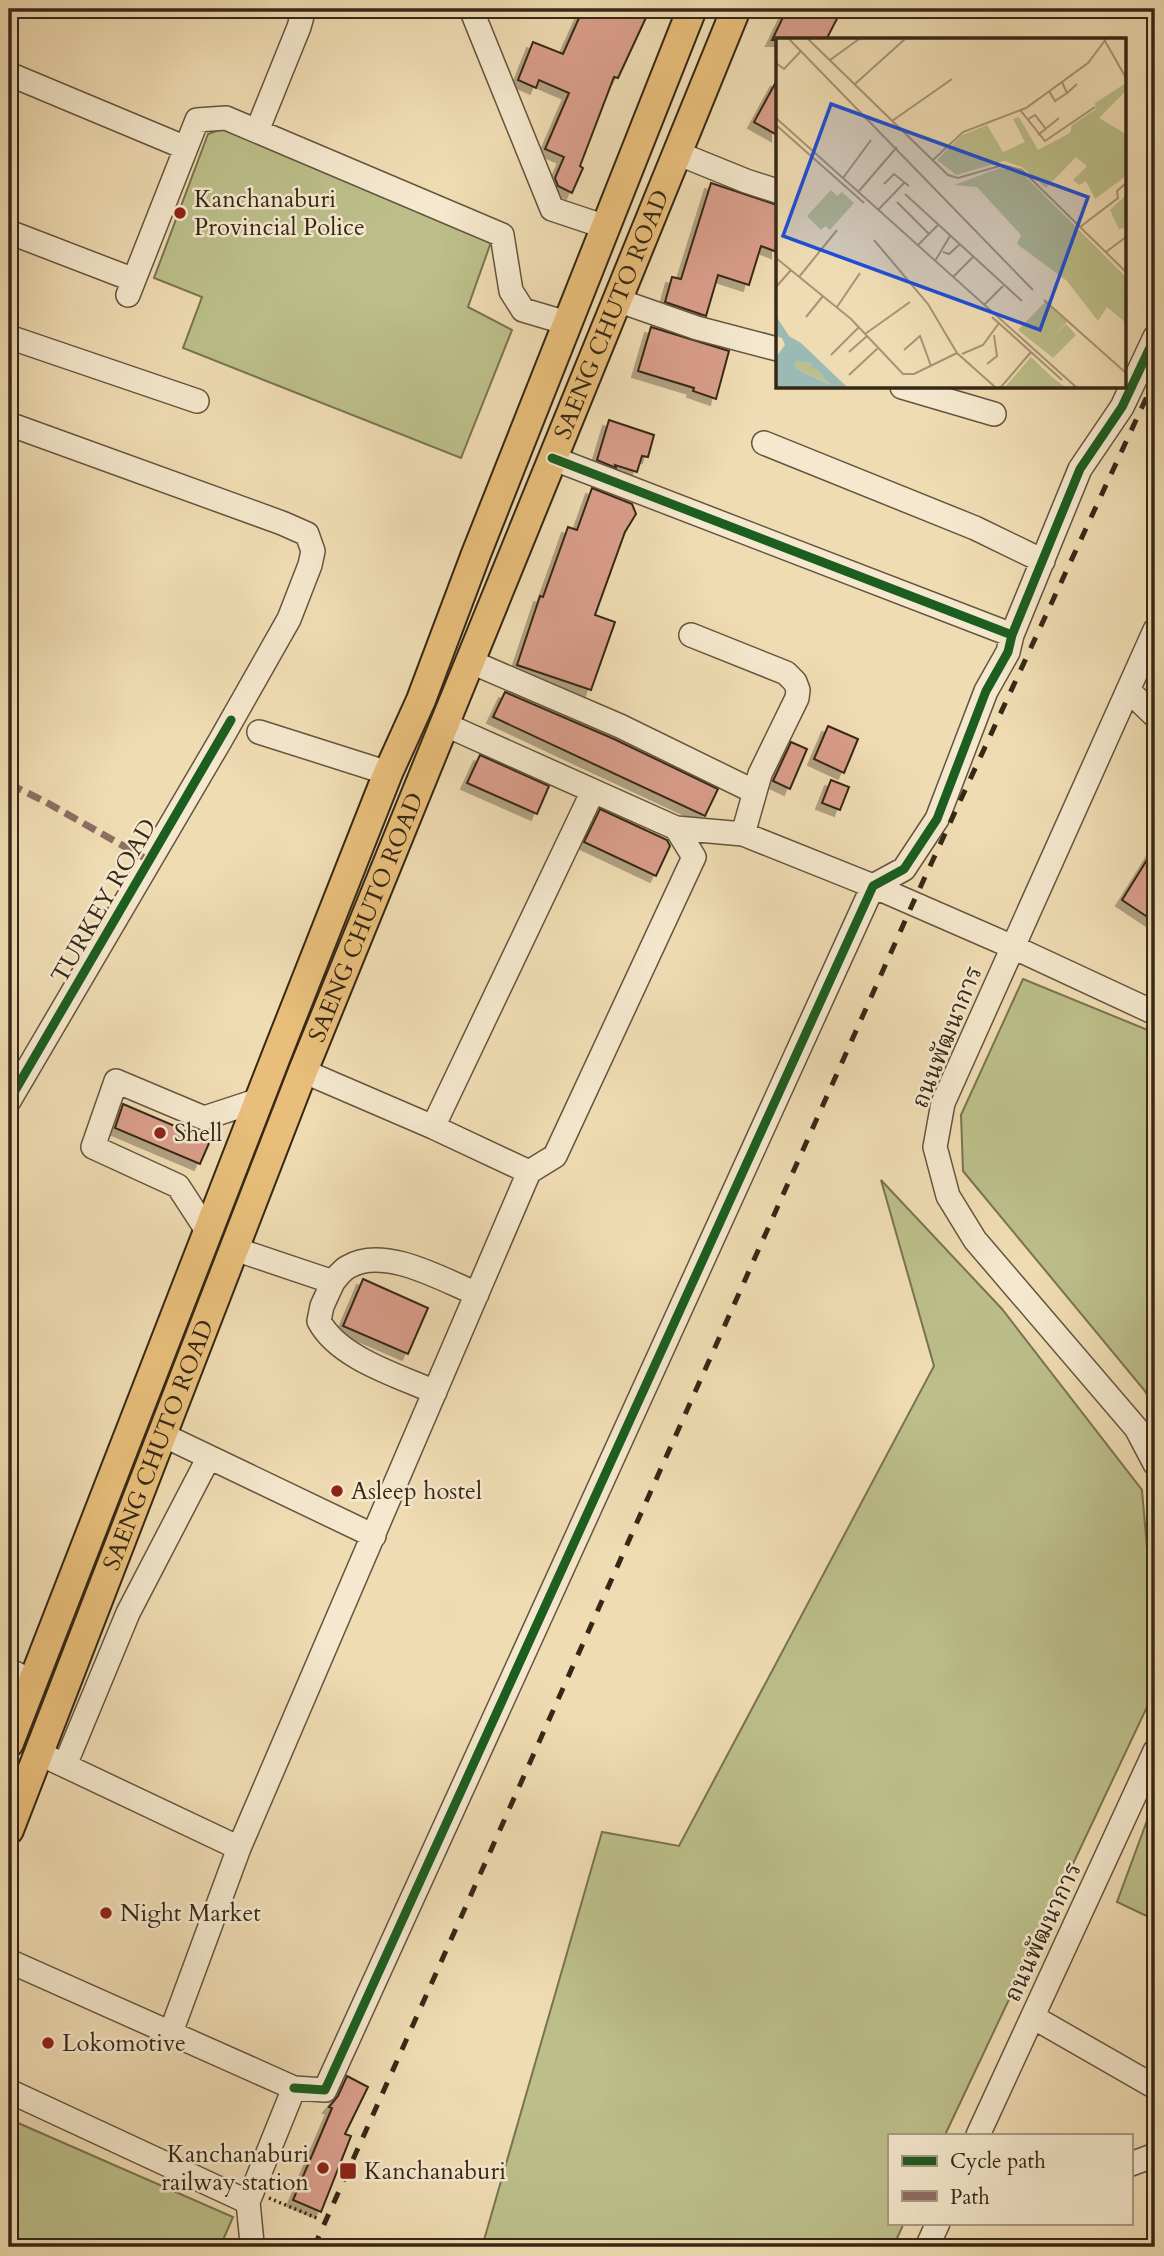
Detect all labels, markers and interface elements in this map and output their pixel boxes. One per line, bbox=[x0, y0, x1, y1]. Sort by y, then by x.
inset map bbox=[776, 38, 1126, 388]
place label: Kanchanaburi Provincial Police bbox=[194, 183, 365, 244]
street label: SAENG CHUTO ROAD bbox=[546, 185, 677, 444]
marker: Kanchanaburi Provincial Police bbox=[172, 205, 188, 221]
street label: SAENG CHUTO ROAD bbox=[300, 788, 431, 1047]
street label: TURKEY ROAD bbox=[44, 813, 164, 989]
street label: ถนนพัฒนาการ bbox=[903, 961, 991, 1113]
place label: Shell bbox=[174, 1117, 222, 1150]
marker: Shell bbox=[152, 1125, 168, 1141]
street label: SAENG CHUTO ROAD bbox=[95, 1315, 222, 1575]
place label: Asleep hostel bbox=[351, 1475, 482, 1508]
marker: Asleep hostel bbox=[329, 1483, 345, 1499]
street label: ถนนพัฒนาการ bbox=[996, 1857, 1090, 2007]
place label: Night Market bbox=[120, 1897, 261, 1930]
marker: Night Market bbox=[98, 1905, 114, 1921]
place label: Lokomotive bbox=[62, 2027, 186, 2060]
marker: Lokomotive bbox=[40, 2035, 56, 2051]
legend bbox=[888, 2134, 1132, 2224]
place label: Kanchanaburi railway station bbox=[161, 2138, 309, 2199]
text: Cycle path bbox=[950, 2147, 1046, 2176]
place label: Kanchanaburi bbox=[364, 2155, 506, 2188]
marker: Kanchanaburi railway station bbox=[315, 2160, 331, 2176]
marker: Kanchanaburi bbox=[338, 2161, 358, 2181]
text: Path bbox=[950, 2183, 990, 2212]

